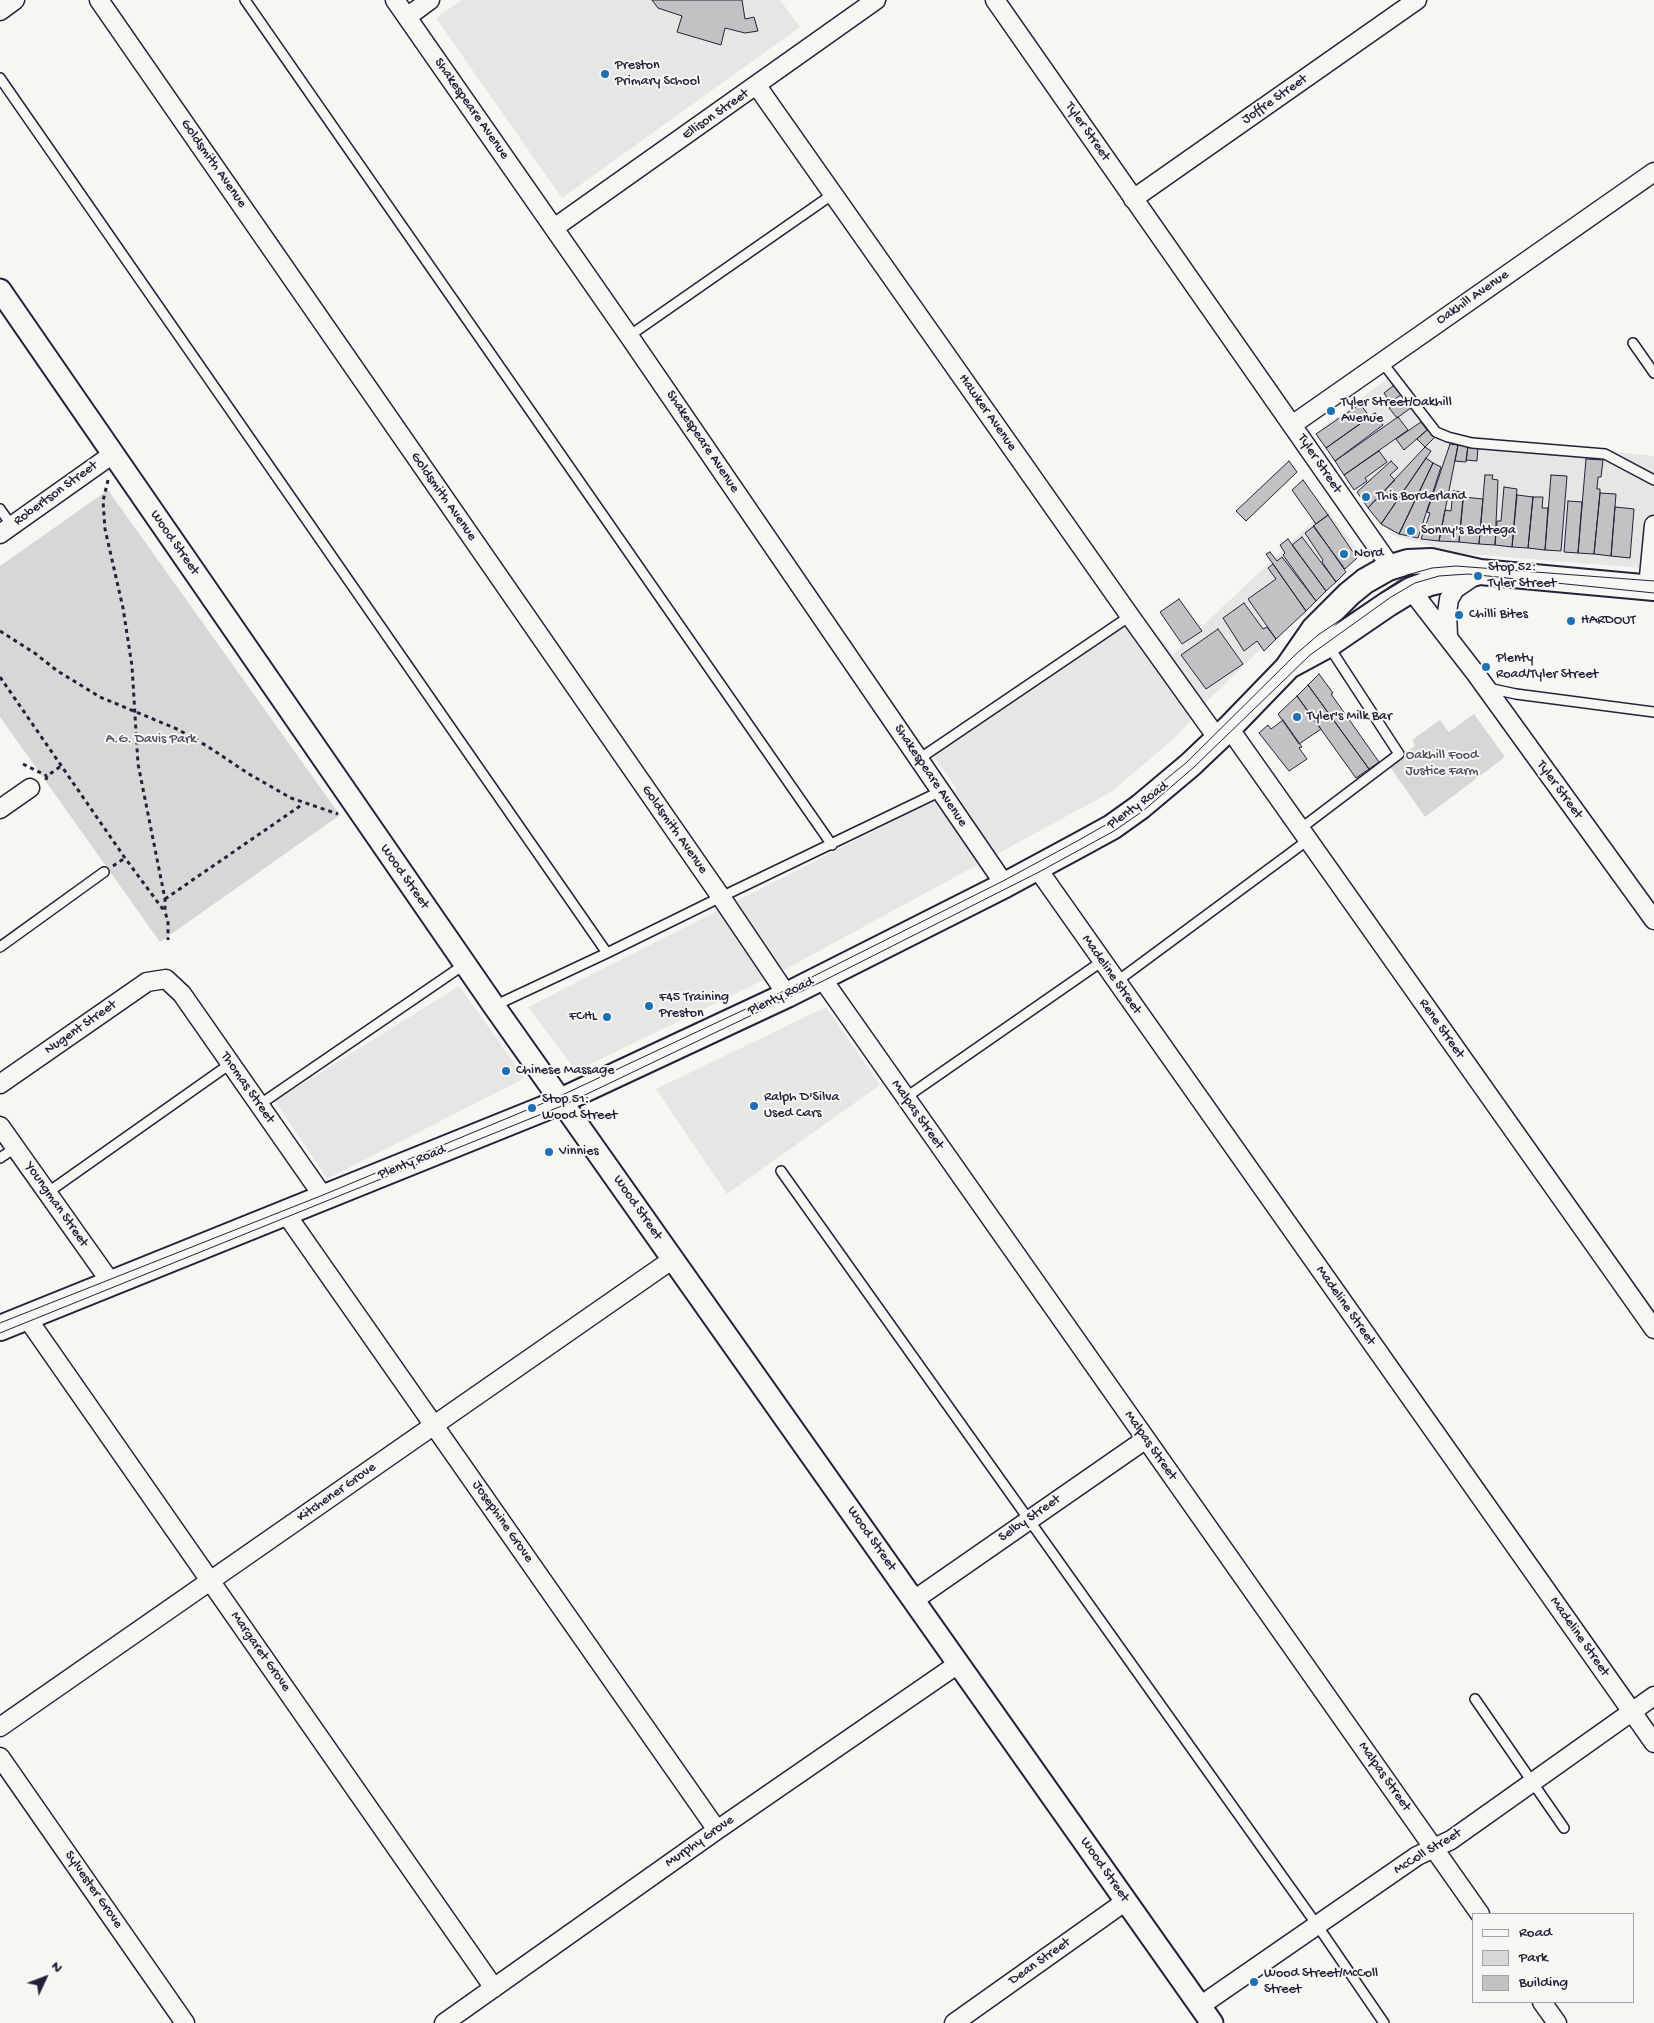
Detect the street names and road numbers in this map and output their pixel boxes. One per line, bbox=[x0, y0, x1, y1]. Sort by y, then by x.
street label: Shakespeare Avenue bbox=[430, 55, 512, 163]
street label: Joffre Street bbox=[1239, 71, 1311, 129]
street label: Ellison Street bbox=[679, 86, 753, 144]
street label: Tyler Street bbox=[1061, 99, 1113, 165]
street label: Goldsmith Avenue bbox=[176, 117, 250, 211]
street label: Oakhill Avenue bbox=[1434, 267, 1512, 329]
street label: Hawker Avenue bbox=[954, 371, 1020, 455]
street label: Shakespeare Avenue bbox=[662, 388, 742, 496]
street label: Tyler Street bbox=[1293, 431, 1345, 497]
street label: Goldsmith Avenue bbox=[406, 450, 480, 544]
street label: Robertson Street bbox=[11, 458, 101, 530]
street label: Wood Street bbox=[146, 507, 202, 579]
street label: Shakespeare Avenue bbox=[890, 722, 970, 830]
street label: Tyler Street bbox=[1532, 757, 1586, 823]
street label: Plenty Road bbox=[1104, 778, 1172, 834]
street label: Goldsmith Avenue bbox=[637, 783, 711, 877]
street label: Wood Street bbox=[376, 841, 432, 913]
street label: Madeline Street bbox=[1077, 932, 1145, 1018]
street label: Plenty Road bbox=[745, 974, 817, 1020]
street label: Rene Street bbox=[1414, 996, 1468, 1062]
street label: Nugent Street bbox=[42, 997, 120, 1059]
street label: Thomas Street bbox=[216, 1049, 278, 1127]
street label: Malpas Street bbox=[887, 1077, 947, 1153]
street label: Plenty Road bbox=[376, 1142, 448, 1184]
street label: Youngman Street bbox=[20, 1159, 92, 1251]
street label: Wood Street bbox=[609, 1172, 665, 1244]
street label: Madeline Street bbox=[1311, 1263, 1379, 1349]
street label: Malpas Street bbox=[1120, 1408, 1180, 1484]
street label: Kitchener Grove bbox=[294, 1460, 380, 1526]
street label: Josephine Grove bbox=[468, 1478, 536, 1566]
street label: Selby Street bbox=[996, 1492, 1064, 1546]
street label: Wood Street bbox=[843, 1503, 899, 1575]
street label: Madeline Street bbox=[1545, 1594, 1613, 1680]
street label: Margaret Grove bbox=[226, 1609, 294, 1695]
street label: Malpas Street bbox=[1354, 1739, 1414, 1815]
street label: Murphy Grove bbox=[662, 1812, 738, 1872]
street label: McColl Street bbox=[1391, 1825, 1465, 1879]
street label: Wood Street bbox=[1076, 1834, 1132, 1906]
street label: Sylvester Grove bbox=[60, 1848, 126, 1932]
street label: Dean Street bbox=[1006, 1935, 1074, 1989]

